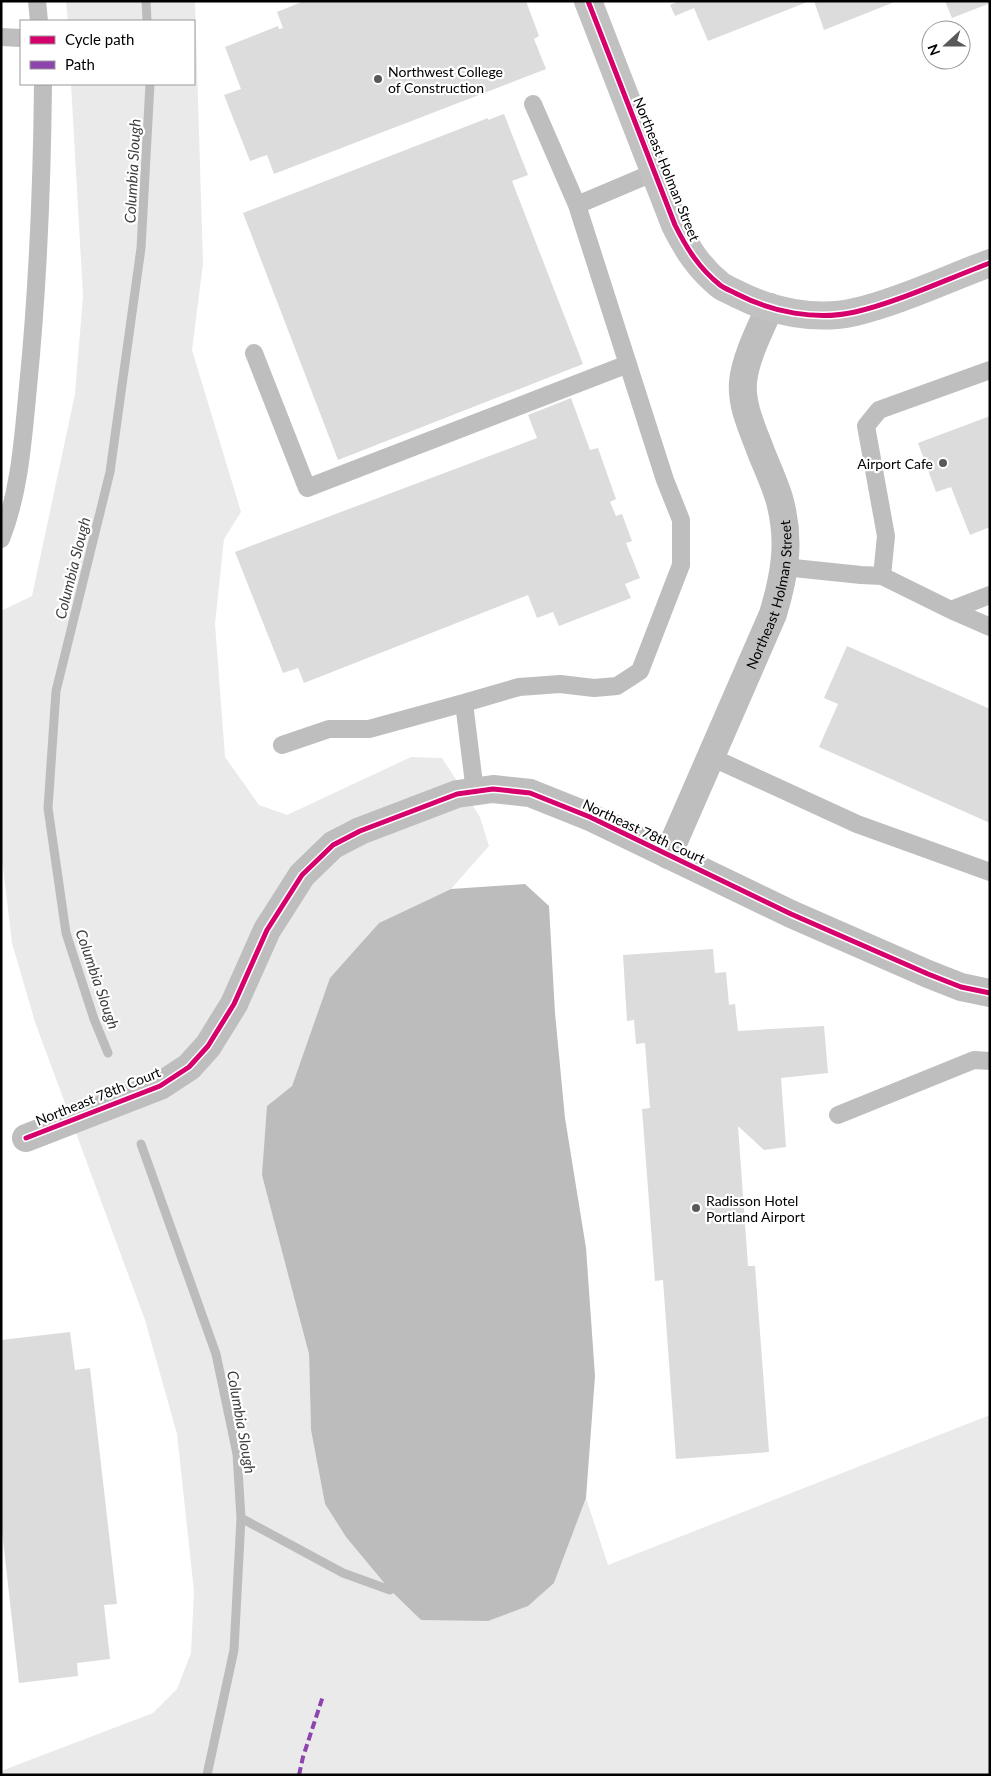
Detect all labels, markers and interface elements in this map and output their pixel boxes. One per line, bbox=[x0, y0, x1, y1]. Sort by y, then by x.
legend bbox=[20, 20, 195, 85]
north arrow bbox=[921, 20, 971, 70]
text: Cycle path bbox=[65, 30, 134, 48]
text: N bbox=[924, 42, 943, 58]
text: Path bbox=[65, 55, 95, 73]
place label: Northwest College of Construction bbox=[388, 63, 503, 96]
marker: Northwest College of Construction bbox=[372, 73, 384, 85]
street label: Northeast Holman Street bbox=[630, 95, 704, 243]
water label: Columbia Slough bbox=[120, 118, 144, 224]
place label: Airport Cafe bbox=[857, 455, 933, 472]
marker: Airport Cafe bbox=[937, 457, 949, 469]
water label: Columbia Slough bbox=[51, 515, 93, 621]
street label: Northeast Holman Street bbox=[742, 519, 794, 671]
street label: Northeast 78th Court bbox=[580, 795, 708, 867]
water label: Columbia Slough bbox=[72, 927, 124, 1031]
street label: Northeast 78th Court bbox=[33, 1063, 163, 1129]
place label: Radisson Hotel Portland Airport bbox=[706, 1192, 805, 1225]
marker: Radisson Hotel Portland Airport bbox=[690, 1202, 702, 1214]
water label: Columbia Slough bbox=[224, 1369, 260, 1475]

